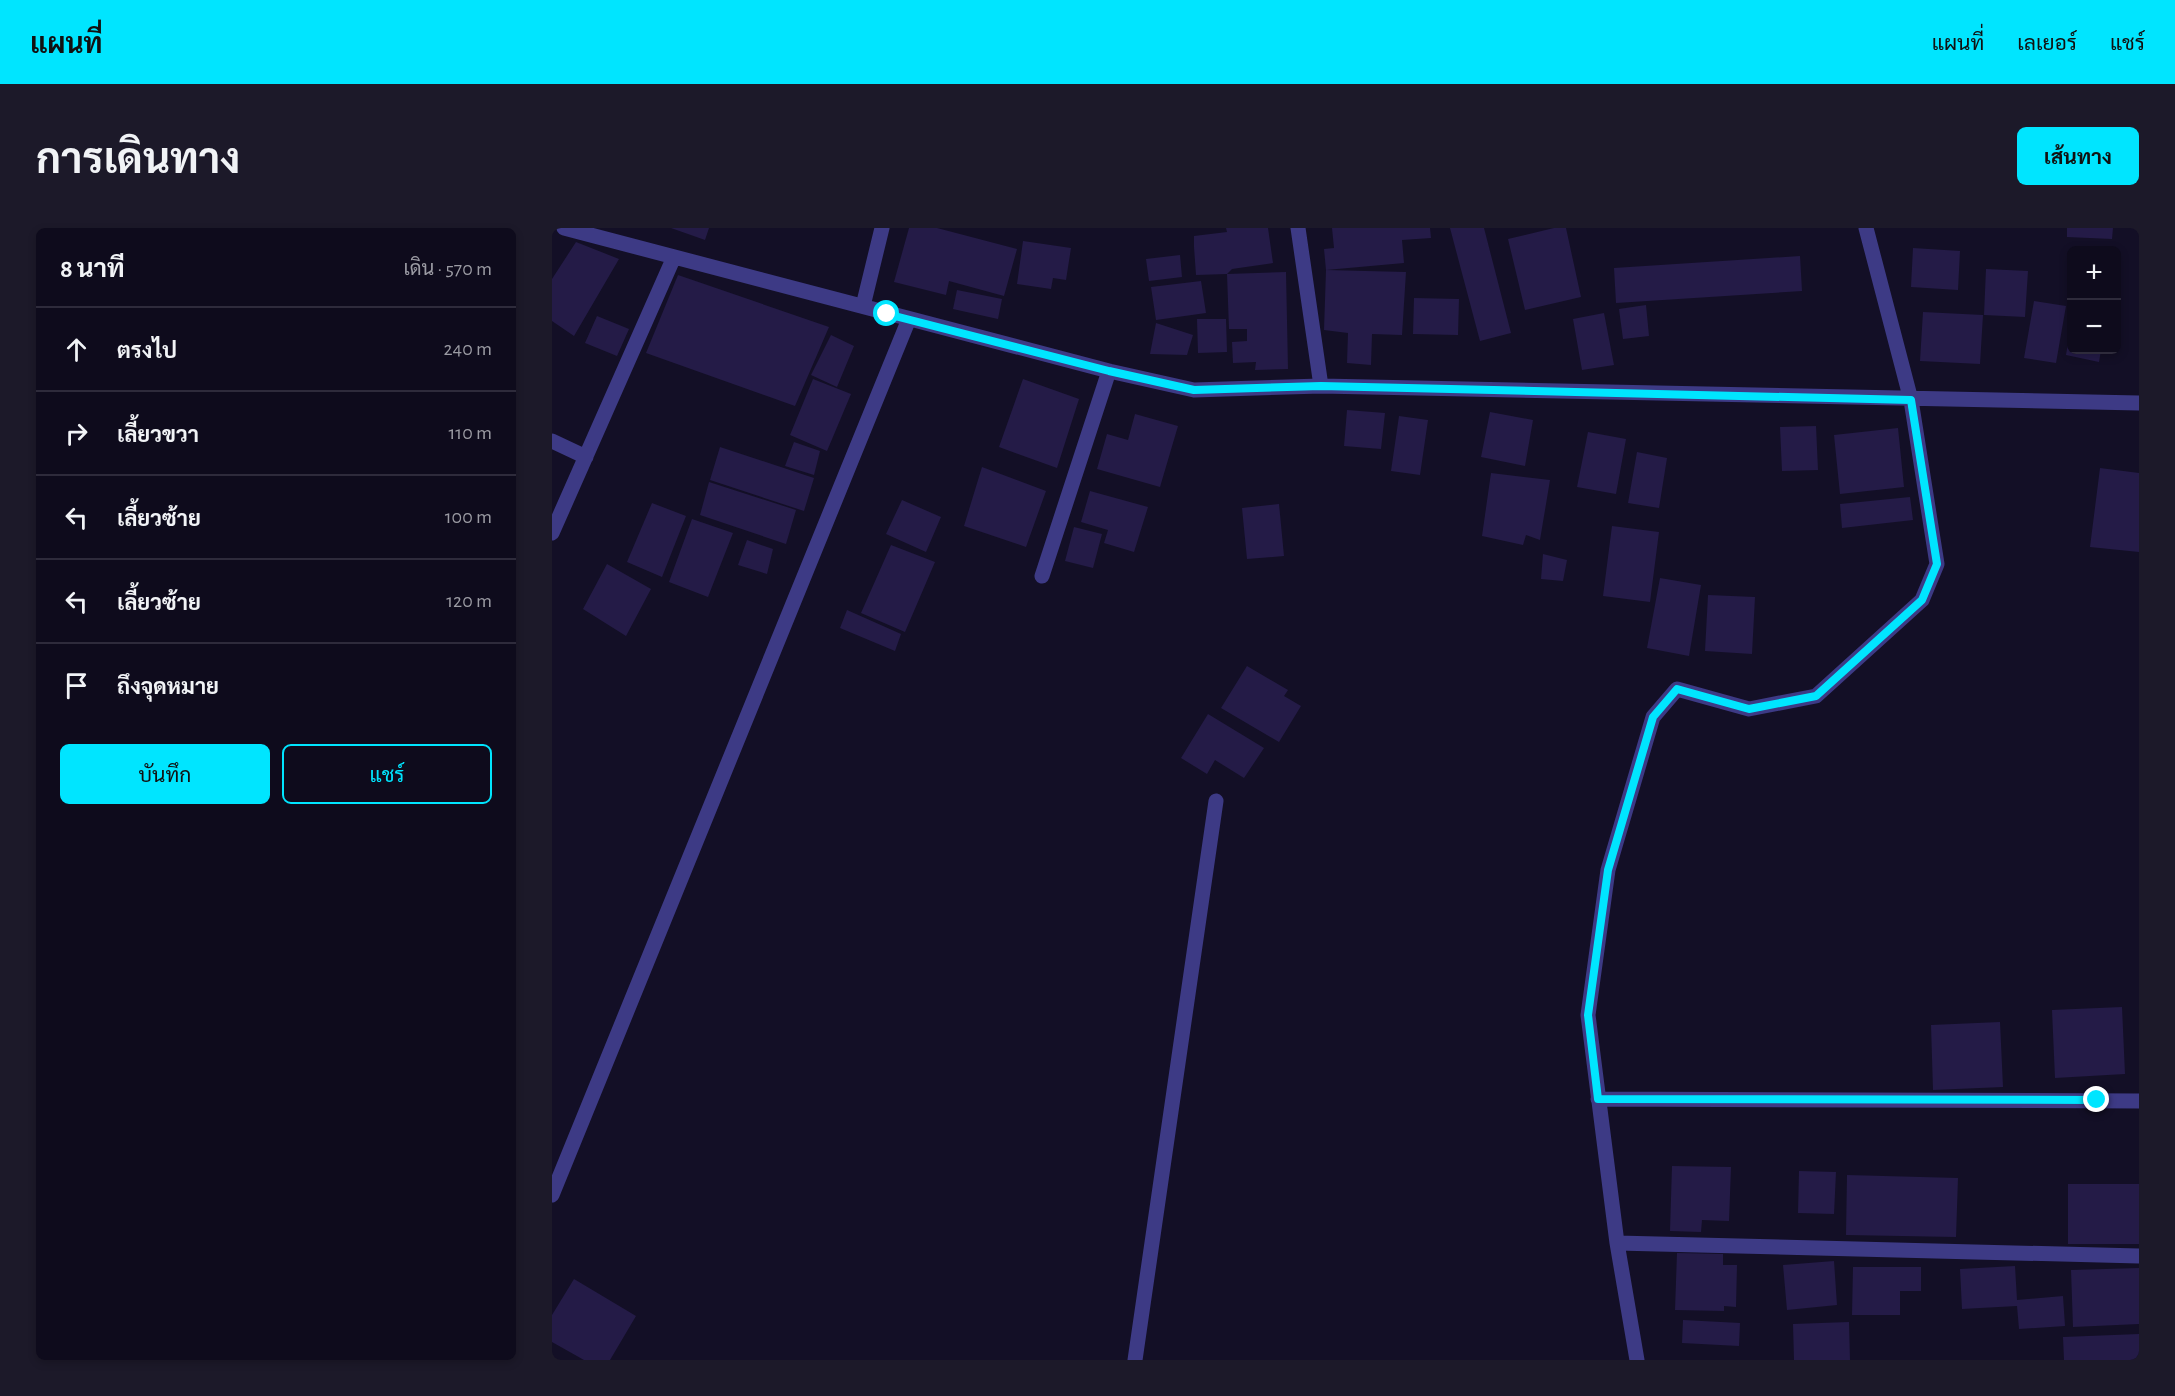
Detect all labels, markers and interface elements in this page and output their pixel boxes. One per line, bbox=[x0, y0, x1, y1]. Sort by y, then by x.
text: แผนที่ bbox=[30, 31, 103, 59]
text: แผนที่ bbox=[1932, 33, 1984, 54]
text: เลเยอร์ bbox=[2017, 33, 2077, 54]
text: แชร์ bbox=[2110, 33, 2145, 54]
button: เส้นทาง bbox=[2017, 127, 2139, 185]
text: การเดินทาง bbox=[36, 139, 240, 181]
map controls bbox=[2067, 246, 2121, 354]
button: + bbox=[2067, 246, 2121, 300]
text: 8 นาที bbox=[60, 256, 125, 282]
text: เดิน · 570 m bbox=[403, 259, 492, 279]
route start bbox=[873, 300, 899, 326]
button: − bbox=[2067, 300, 2121, 354]
icon: ahead bbox=[60, 333, 93, 366]
text: 240 m bbox=[443, 339, 492, 359]
text: ตรงไป bbox=[117, 340, 177, 362]
icon: right bbox=[60, 417, 93, 450]
text: 110 m bbox=[448, 423, 492, 443]
text: เลี้ยวขวา bbox=[117, 424, 199, 446]
icon: left bbox=[60, 501, 93, 534]
text: 100 m bbox=[445, 507, 492, 527]
text: เลี้ยวซ้าย bbox=[117, 508, 201, 530]
icon: left bbox=[60, 585, 93, 618]
text: 120 m bbox=[446, 591, 492, 611]
text: เลี้ยวซ้าย bbox=[117, 592, 201, 614]
icon: arrive bbox=[60, 669, 93, 702]
text: ถึงจุดหมาย bbox=[117, 676, 219, 698]
button: บันทึก bbox=[60, 744, 270, 804]
button: แชร์ bbox=[282, 744, 492, 804]
route end bbox=[2083, 1086, 2109, 1112]

